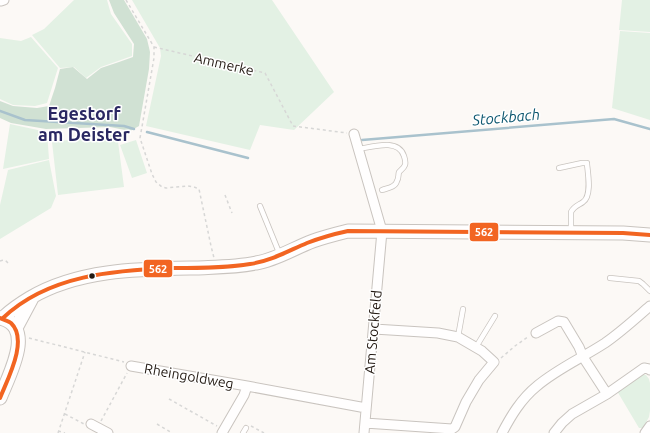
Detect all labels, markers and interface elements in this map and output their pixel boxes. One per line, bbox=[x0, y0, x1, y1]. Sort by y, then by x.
street label: Ammerke bbox=[193, 49, 255, 79]
district label: Egestorf am Deister bbox=[38, 103, 130, 144]
water label: Stockbach bbox=[470, 106, 541, 129]
line badge: 562 bbox=[469, 222, 499, 242]
text: 562 bbox=[475, 226, 493, 238]
line badge: 562 bbox=[143, 259, 173, 278]
text: 562 bbox=[149, 263, 167, 275]
unlabelled marker bbox=[87, 271, 97, 281]
street label: Am Stockfeld bbox=[361, 290, 385, 374]
street label: Rheingoldweg bbox=[143, 360, 235, 392]

